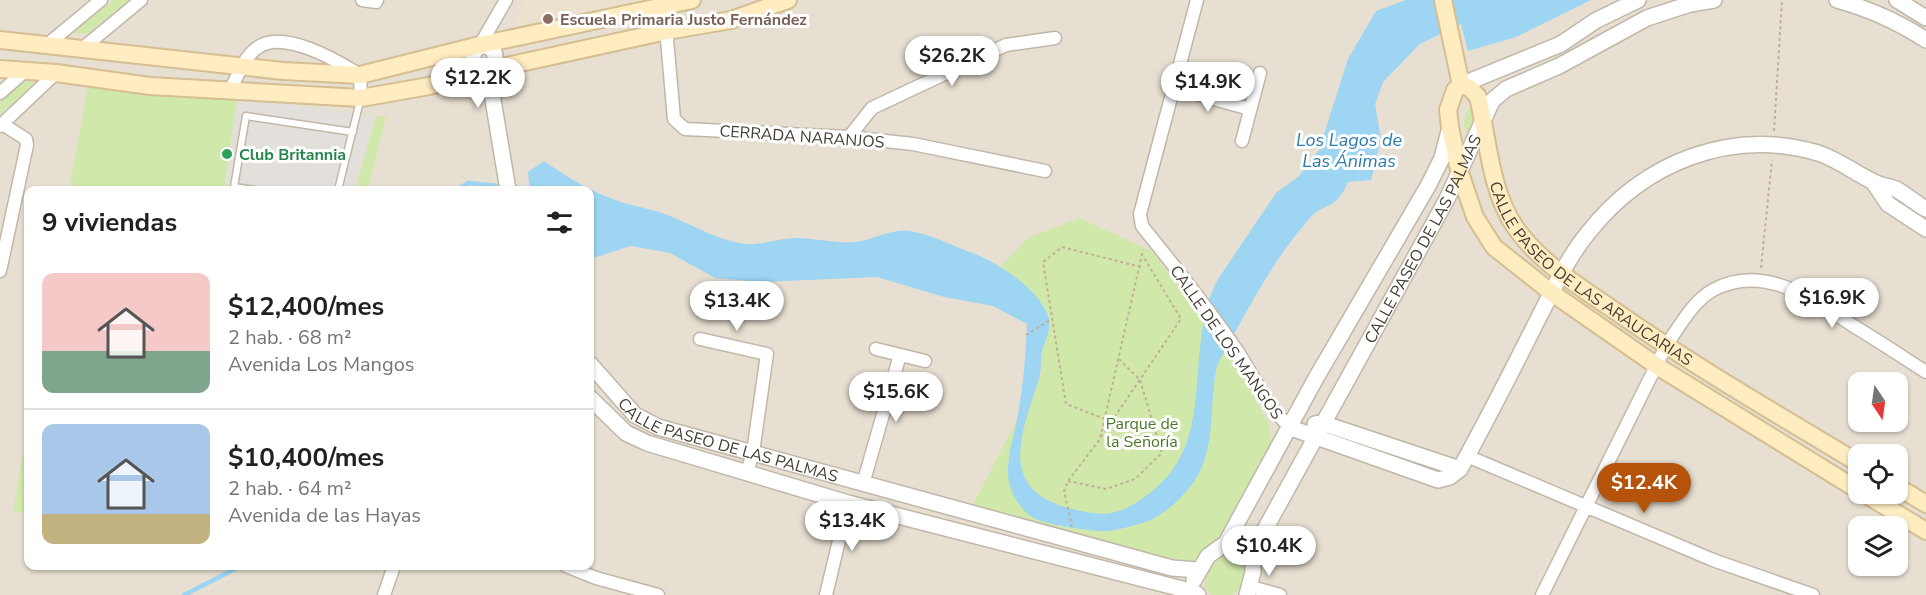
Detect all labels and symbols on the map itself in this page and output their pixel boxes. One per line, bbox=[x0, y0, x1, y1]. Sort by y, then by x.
place label: Escuela Primaria Justo Fernández bbox=[560, 9, 807, 31]
marker: Escuela Primaria Justo Fernández bbox=[541, 12, 555, 26]
pin: $26.2K bbox=[903, 36, 1001, 87]
pin: $12.2K bbox=[429, 58, 527, 109]
pin: $14.9K bbox=[1159, 62, 1257, 113]
street label: CERRADA NARANJOS bbox=[719, 120, 885, 154]
water label: Los Lagos de Las Ánimas bbox=[1296, 128, 1403, 173]
street label: CALLE PASEO DE LAS PALMAS bbox=[1360, 131, 1487, 348]
place label: Club Britannia bbox=[239, 144, 346, 166]
marker: Club Britannia bbox=[220, 147, 234, 161]
street label: CALLE PASEO DE LAS ARAUCARIAS bbox=[1484, 179, 1696, 372]
street label: CALLE DE LOS MANGOS bbox=[1165, 261, 1288, 424]
pin: $16.9K bbox=[1783, 278, 1881, 329]
pin: $13.4K bbox=[688, 281, 786, 332]
pin: $15.6K bbox=[847, 372, 945, 423]
north arrow bbox=[1848, 372, 1908, 432]
street label: CALLE PASEO DE LAS PALMAS bbox=[612, 393, 841, 488]
park label: Parque de la Señoría bbox=[1106, 413, 1178, 453]
pin: $12.4K bbox=[1595, 463, 1693, 514]
pin: $13.4K bbox=[803, 501, 901, 552]
pin: $10.4K bbox=[1220, 526, 1318, 577]

